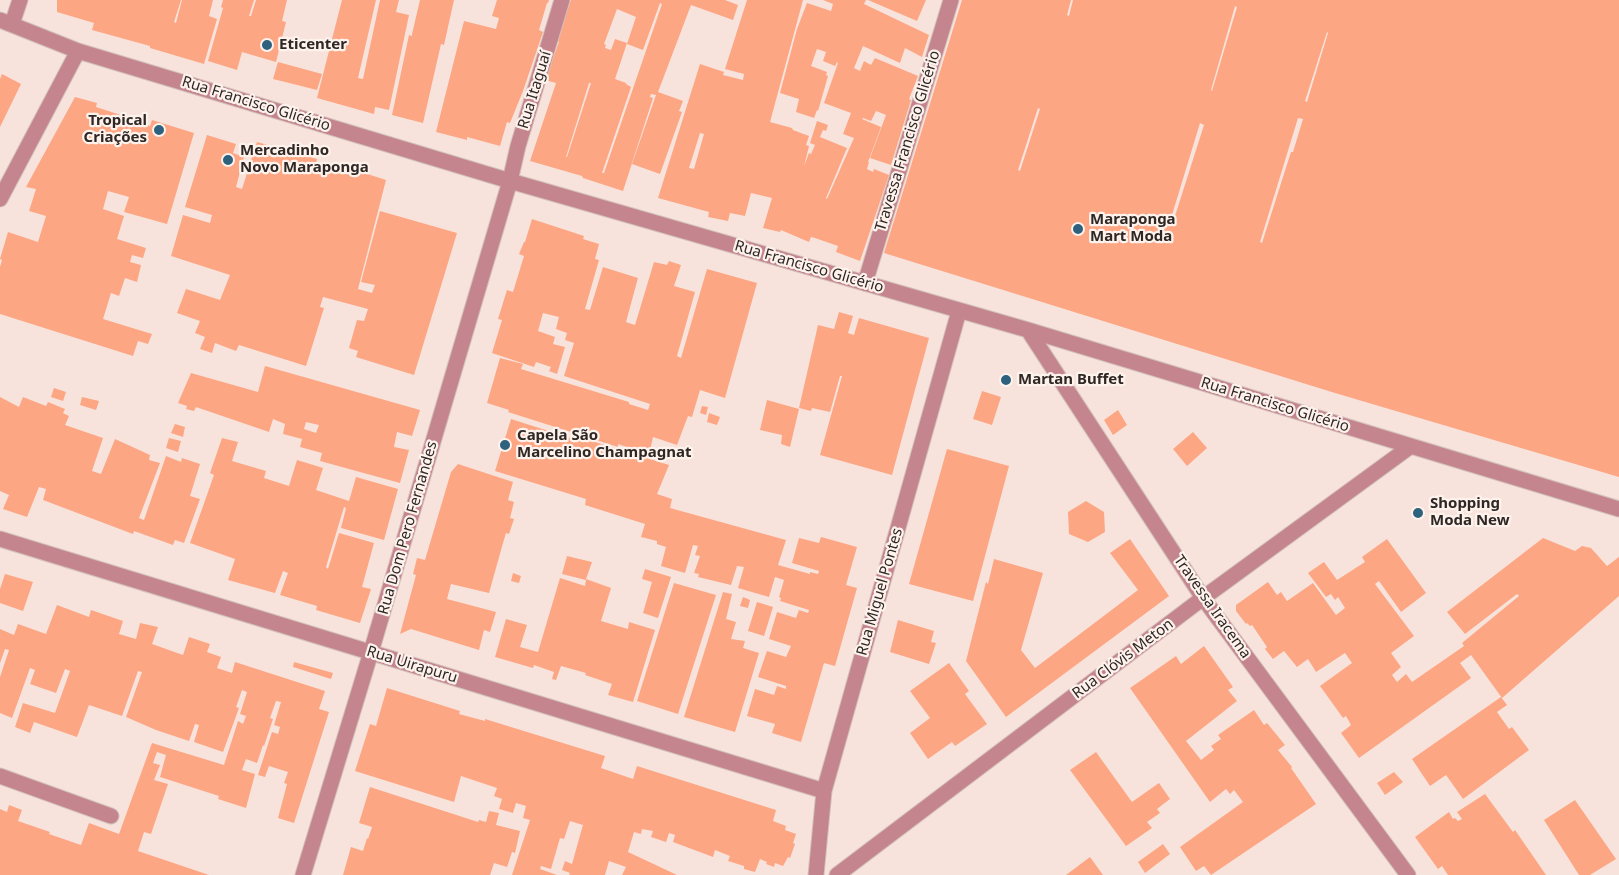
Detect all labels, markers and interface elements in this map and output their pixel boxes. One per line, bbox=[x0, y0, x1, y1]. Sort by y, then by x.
place label: Eticenter bbox=[279, 36, 347, 54]
marker: Eticenter bbox=[260, 38, 274, 52]
street label: Rua Itaguaí bbox=[515, 49, 555, 131]
street label: Travessa Francisco Glicério bbox=[872, 49, 944, 233]
street label: Rua Francisco Glicério bbox=[180, 73, 332, 135]
place label: Tropical Criações bbox=[84, 112, 147, 147]
marker: Tropical Criações bbox=[152, 123, 166, 137]
place label: Mercadinho Novo Maraponga bbox=[240, 142, 369, 177]
marker: Mercadinho Novo Maraponga bbox=[221, 153, 235, 167]
place label: Maraponga Mart Moda bbox=[1090, 211, 1176, 246]
marker: Maraponga Mart Moda bbox=[1071, 222, 1085, 236]
street label: Rua Francisco Glicério bbox=[732, 237, 886, 297]
place label: Martan Buffet bbox=[1018, 371, 1124, 389]
marker: Martan Buffet bbox=[999, 373, 1013, 387]
street label: Rua Francisco Glicério bbox=[1199, 374, 1351, 436]
place label: Capela São Marcelino Champagnat bbox=[517, 427, 691, 462]
marker: Capela São Marcelino Champagnat bbox=[498, 438, 512, 452]
street label: Rua Dom Pero Fernandes bbox=[375, 439, 441, 617]
place label: Shopping Moda New bbox=[1430, 495, 1510, 530]
marker: Shopping Moda New bbox=[1411, 506, 1425, 520]
street label: Rua Miguel Pontes bbox=[853, 526, 907, 658]
street label: Travessa Iracema bbox=[1170, 552, 1254, 662]
street label: Rua Clóvis Meton bbox=[1069, 615, 1177, 703]
street label: Rua Uirapuru bbox=[364, 643, 460, 687]

